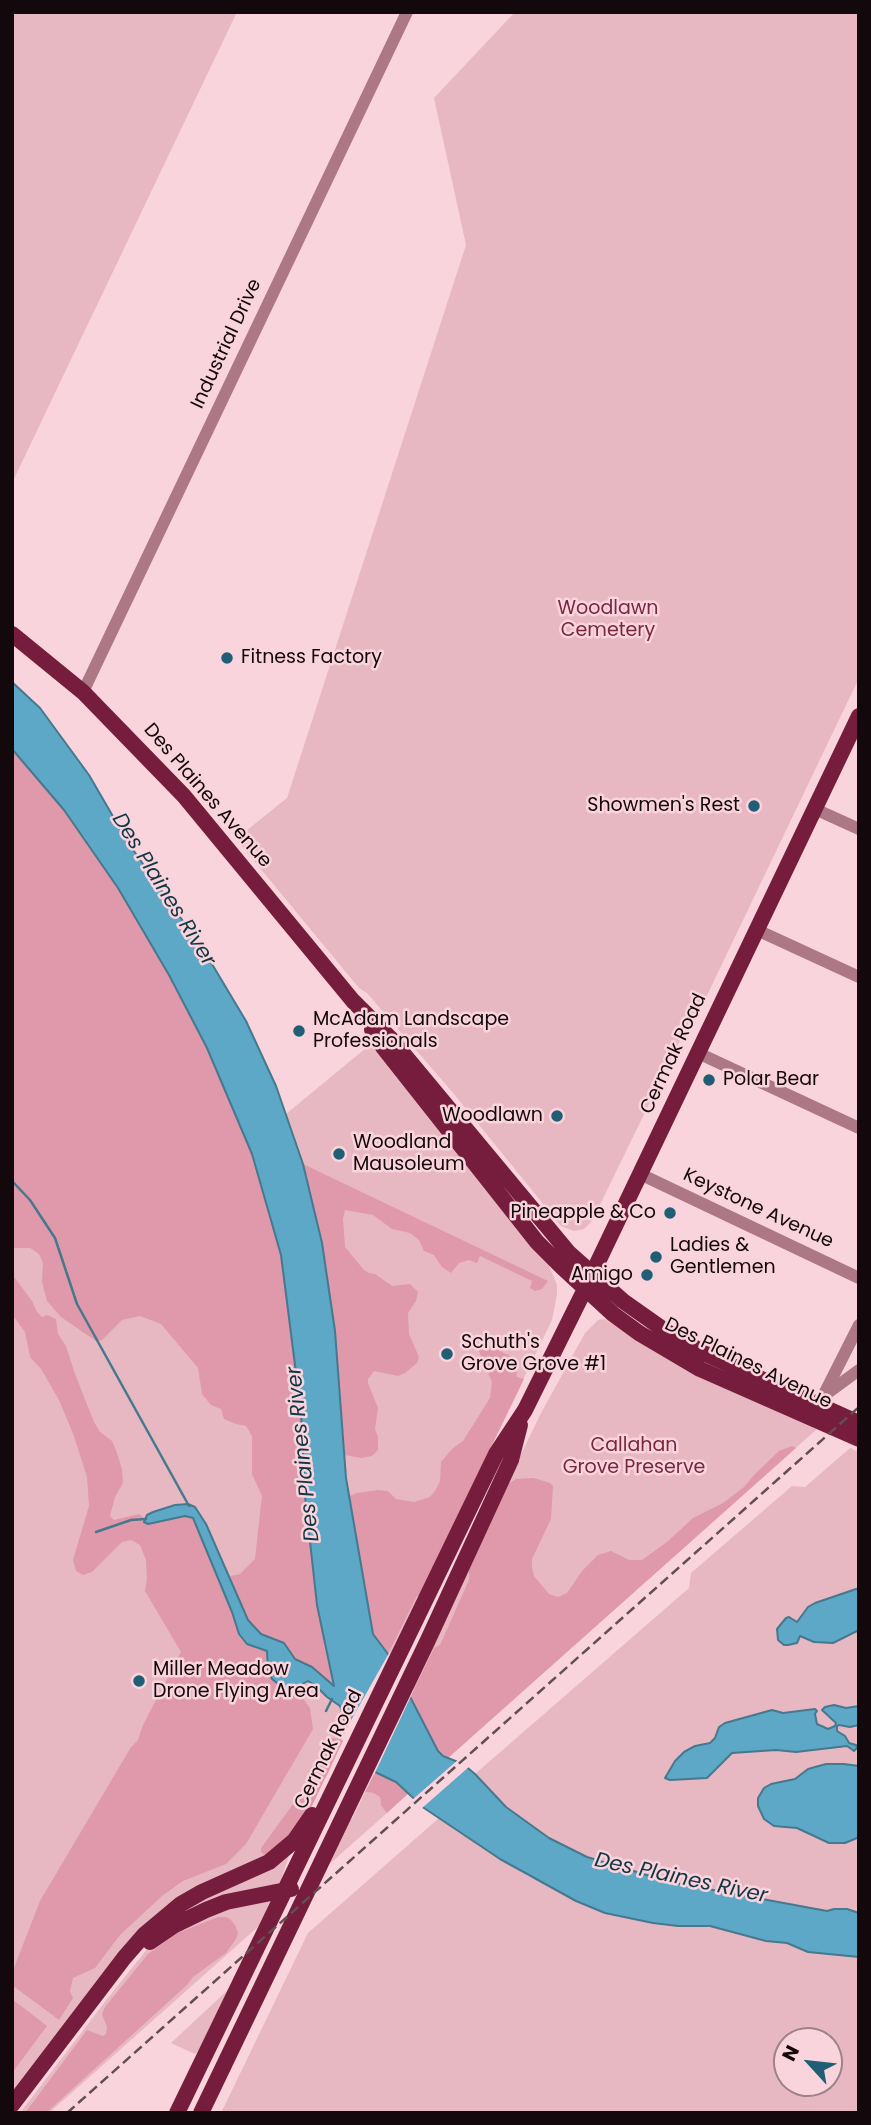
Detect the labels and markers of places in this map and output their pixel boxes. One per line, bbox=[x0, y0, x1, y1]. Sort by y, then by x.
place label: Fitness Factory bbox=[241, 647, 382, 669]
marker: Fitness Factory bbox=[219, 650, 235, 666]
place label: Showmen's Rest bbox=[587, 795, 740, 817]
marker: Showmen's Rest bbox=[746, 798, 762, 814]
place label: McAdam Landscape Professionals bbox=[313, 1009, 509, 1053]
marker: McAdam Landscape Professionals bbox=[291, 1023, 307, 1039]
place label: Polar Bear bbox=[723, 1069, 819, 1091]
marker: Polar Bear bbox=[701, 1072, 717, 1088]
place label: Woodlawn bbox=[442, 1105, 543, 1127]
marker: Woodlawn bbox=[549, 1108, 565, 1124]
place label: Woodland Mausoleum bbox=[353, 1132, 465, 1176]
marker: Woodland Mausoleum bbox=[331, 1146, 347, 1162]
place label: Pineapple & Co bbox=[510, 1202, 656, 1224]
marker: Pineapple & Co bbox=[662, 1205, 678, 1221]
place label: Ladies & Gentlemen bbox=[670, 1235, 776, 1279]
marker: Ladies & Gentlemen bbox=[648, 1249, 664, 1265]
place label: Amigo bbox=[571, 1264, 633, 1286]
marker: Amigo bbox=[639, 1267, 655, 1283]
place label: Schuth's Grove Grove #1 bbox=[461, 1332, 606, 1376]
marker: Schuth's Grove Grove #1 bbox=[439, 1346, 455, 1362]
place label: Miller Meadow Drone Flying Area bbox=[153, 1659, 319, 1703]
marker: Miller Meadow Drone Flying Area bbox=[131, 1673, 147, 1689]

